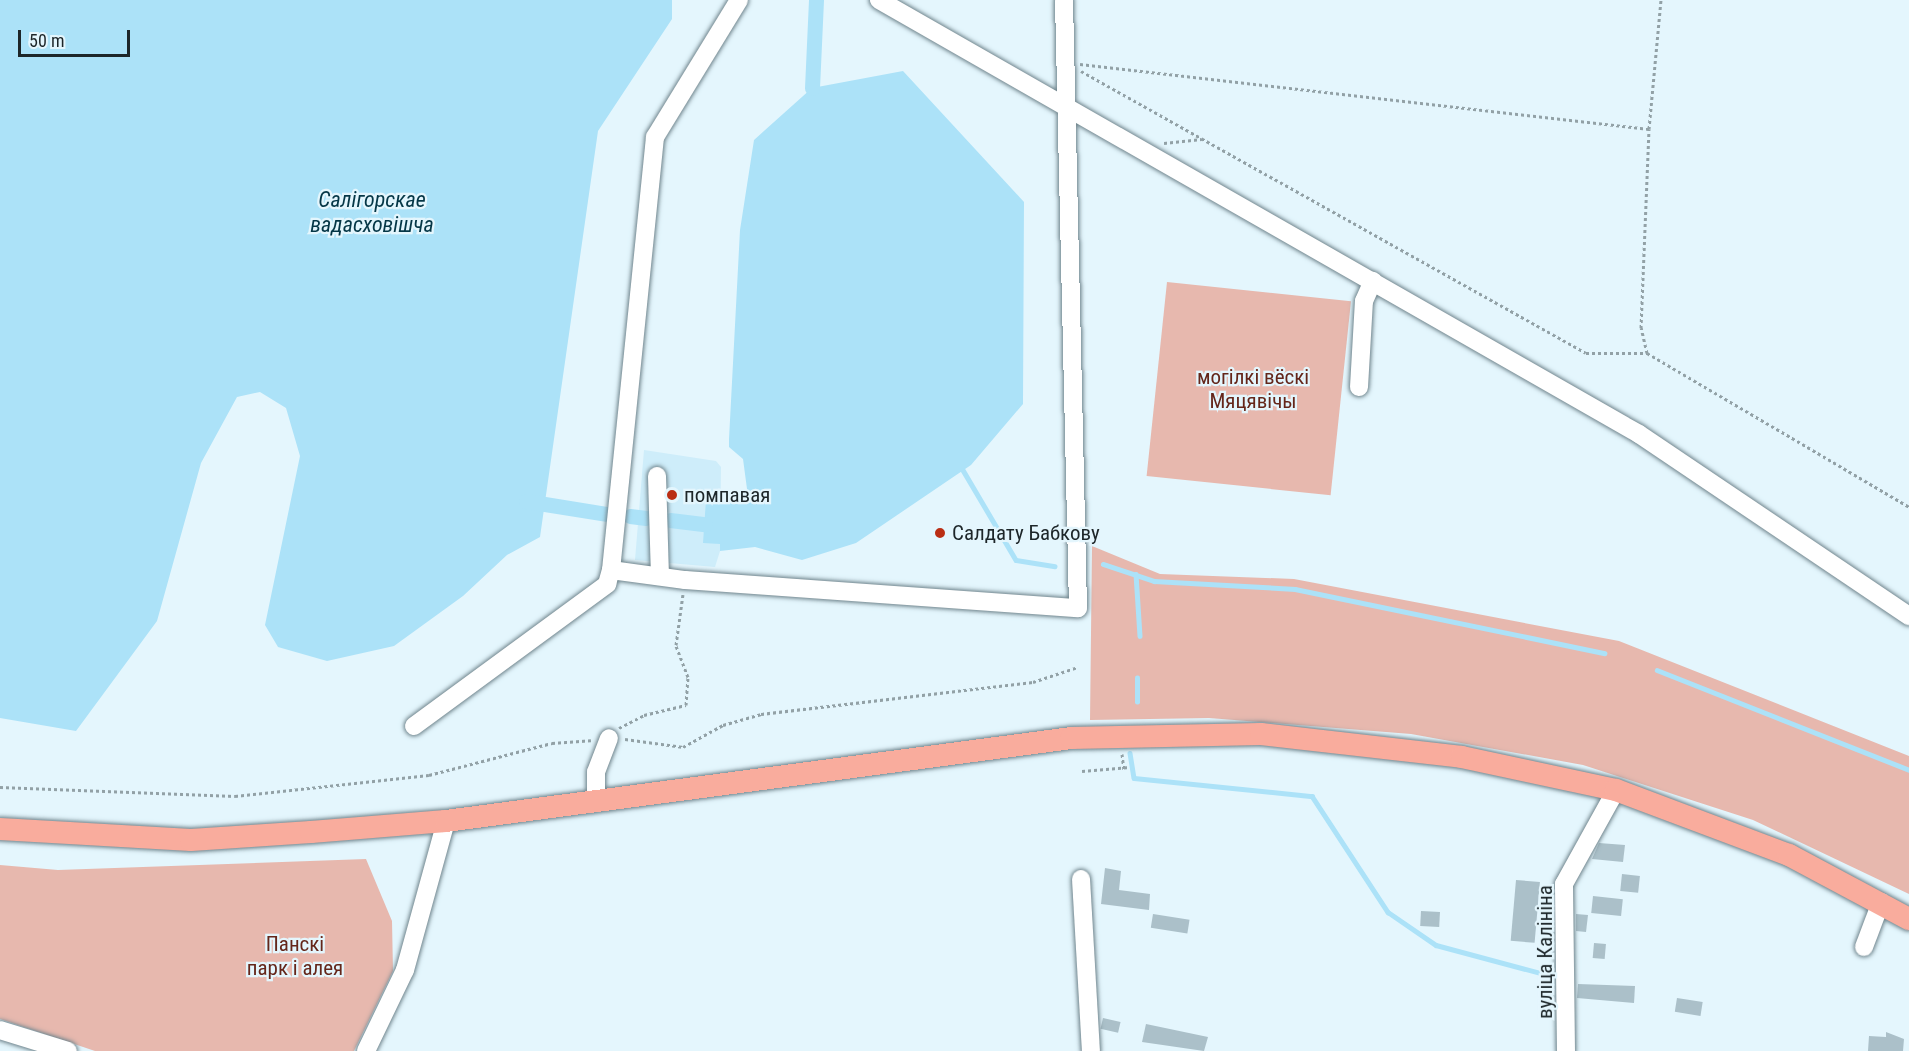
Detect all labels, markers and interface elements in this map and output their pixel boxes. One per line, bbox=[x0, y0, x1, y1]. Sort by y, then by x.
scale bar bbox=[21, 18, 134, 56]
text: 50 m bbox=[29, 30, 64, 51]
water label: Салігорскае вадасховішча bbox=[310, 186, 434, 237]
park label: могілкі вёскі Мяцявічы bbox=[1197, 364, 1309, 414]
place label: помпавая bbox=[684, 482, 770, 508]
marker: помпавая bbox=[665, 488, 679, 502]
place label: Салдату Бабкову bbox=[952, 520, 1100, 546]
marker: Салдату Бабкову bbox=[933, 526, 947, 540]
street label: вуліца Калініна bbox=[1532, 885, 1558, 1019]
park label: Панскі парк і алея bbox=[247, 931, 343, 981]

